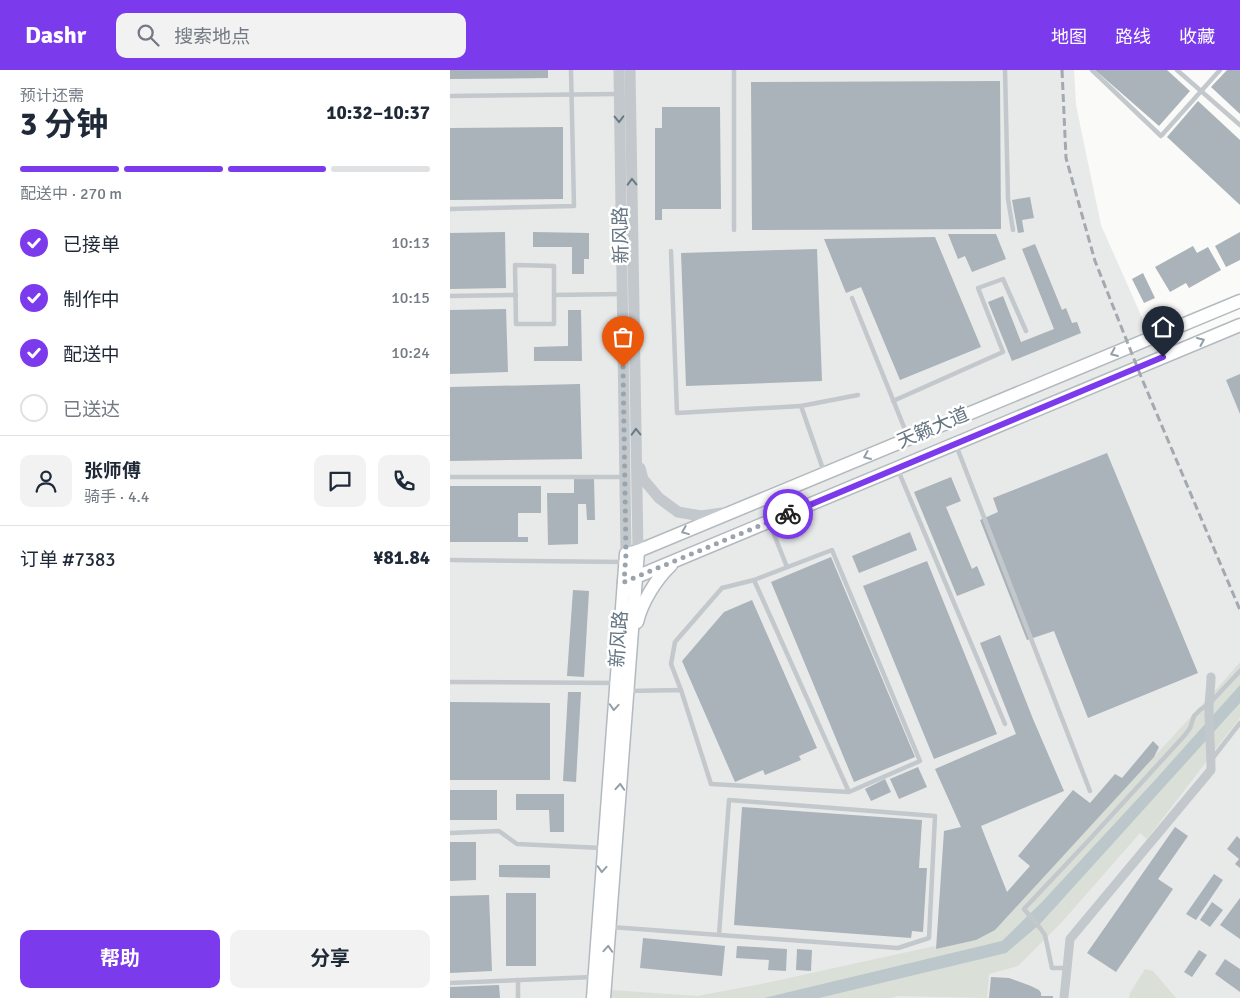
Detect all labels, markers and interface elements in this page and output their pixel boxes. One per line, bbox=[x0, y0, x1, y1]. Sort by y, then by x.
search box bbox=[116, 13, 466, 58]
text: Dashr bbox=[25, 20, 86, 50]
icon: search bbox=[134, 21, 162, 49]
text: 搜索地点 bbox=[174, 25, 250, 49]
text: 地图 bbox=[1051, 26, 1087, 48]
text: 路线 bbox=[1115, 26, 1151, 48]
text: 收藏 bbox=[1179, 26, 1215, 48]
text: 预计还需 bbox=[20, 86, 84, 106]
text: 10:32–10:37 bbox=[326, 101, 430, 125]
text: 3 分钟 bbox=[20, 105, 108, 144]
one-way arrow bbox=[614, 115, 625, 123]
one-way arrow bbox=[627, 178, 637, 186]
text: 配送中 · 270 m bbox=[20, 184, 122, 204]
street label: 新风路 bbox=[609, 206, 633, 264]
icon: check bbox=[20, 229, 48, 257]
text: 已接单 bbox=[63, 233, 120, 257]
text: 10:13 bbox=[391, 233, 430, 253]
icon: check bbox=[20, 284, 48, 312]
text: 制作中 bbox=[63, 288, 120, 312]
text: 10:15 bbox=[391, 288, 430, 308]
pin bbox=[1142, 306, 1184, 357]
icon: home bbox=[1149, 313, 1177, 341]
pin bbox=[602, 316, 644, 367]
icon: bag bbox=[609, 323, 637, 351]
one-way arrow bbox=[1197, 336, 1205, 346]
icon: check bbox=[20, 339, 48, 367]
text: 配送中 bbox=[63, 343, 120, 367]
text: 10:24 bbox=[391, 343, 430, 363]
one-way arrow bbox=[1110, 347, 1119, 357]
text: 已送达 bbox=[63, 398, 120, 422]
street label: 天籁大道 bbox=[893, 402, 973, 454]
one-way arrow bbox=[631, 428, 641, 436]
one-way arrow bbox=[863, 449, 872, 460]
button: person bbox=[20, 455, 72, 507]
button: chat bbox=[314, 455, 366, 507]
button: phone bbox=[378, 455, 430, 507]
text: 张师傅 bbox=[84, 459, 141, 483]
text: 骑手 · 4.4 bbox=[84, 487, 149, 507]
courier bbox=[763, 489, 813, 539]
icon: bike bbox=[774, 500, 802, 528]
one-way arrow bbox=[681, 525, 690, 536]
text: ¥81.84 bbox=[373, 546, 430, 570]
text: 订单 #7383 bbox=[20, 548, 115, 572]
street label: 新风路 bbox=[605, 610, 633, 668]
one-way arrow bbox=[609, 703, 620, 711]
one-way arrow bbox=[614, 783, 625, 791]
one-way arrow bbox=[597, 866, 608, 874]
button: 帮助 bbox=[20, 930, 220, 988]
button: 分享 bbox=[230, 930, 430, 988]
one-way arrow bbox=[602, 945, 613, 953]

